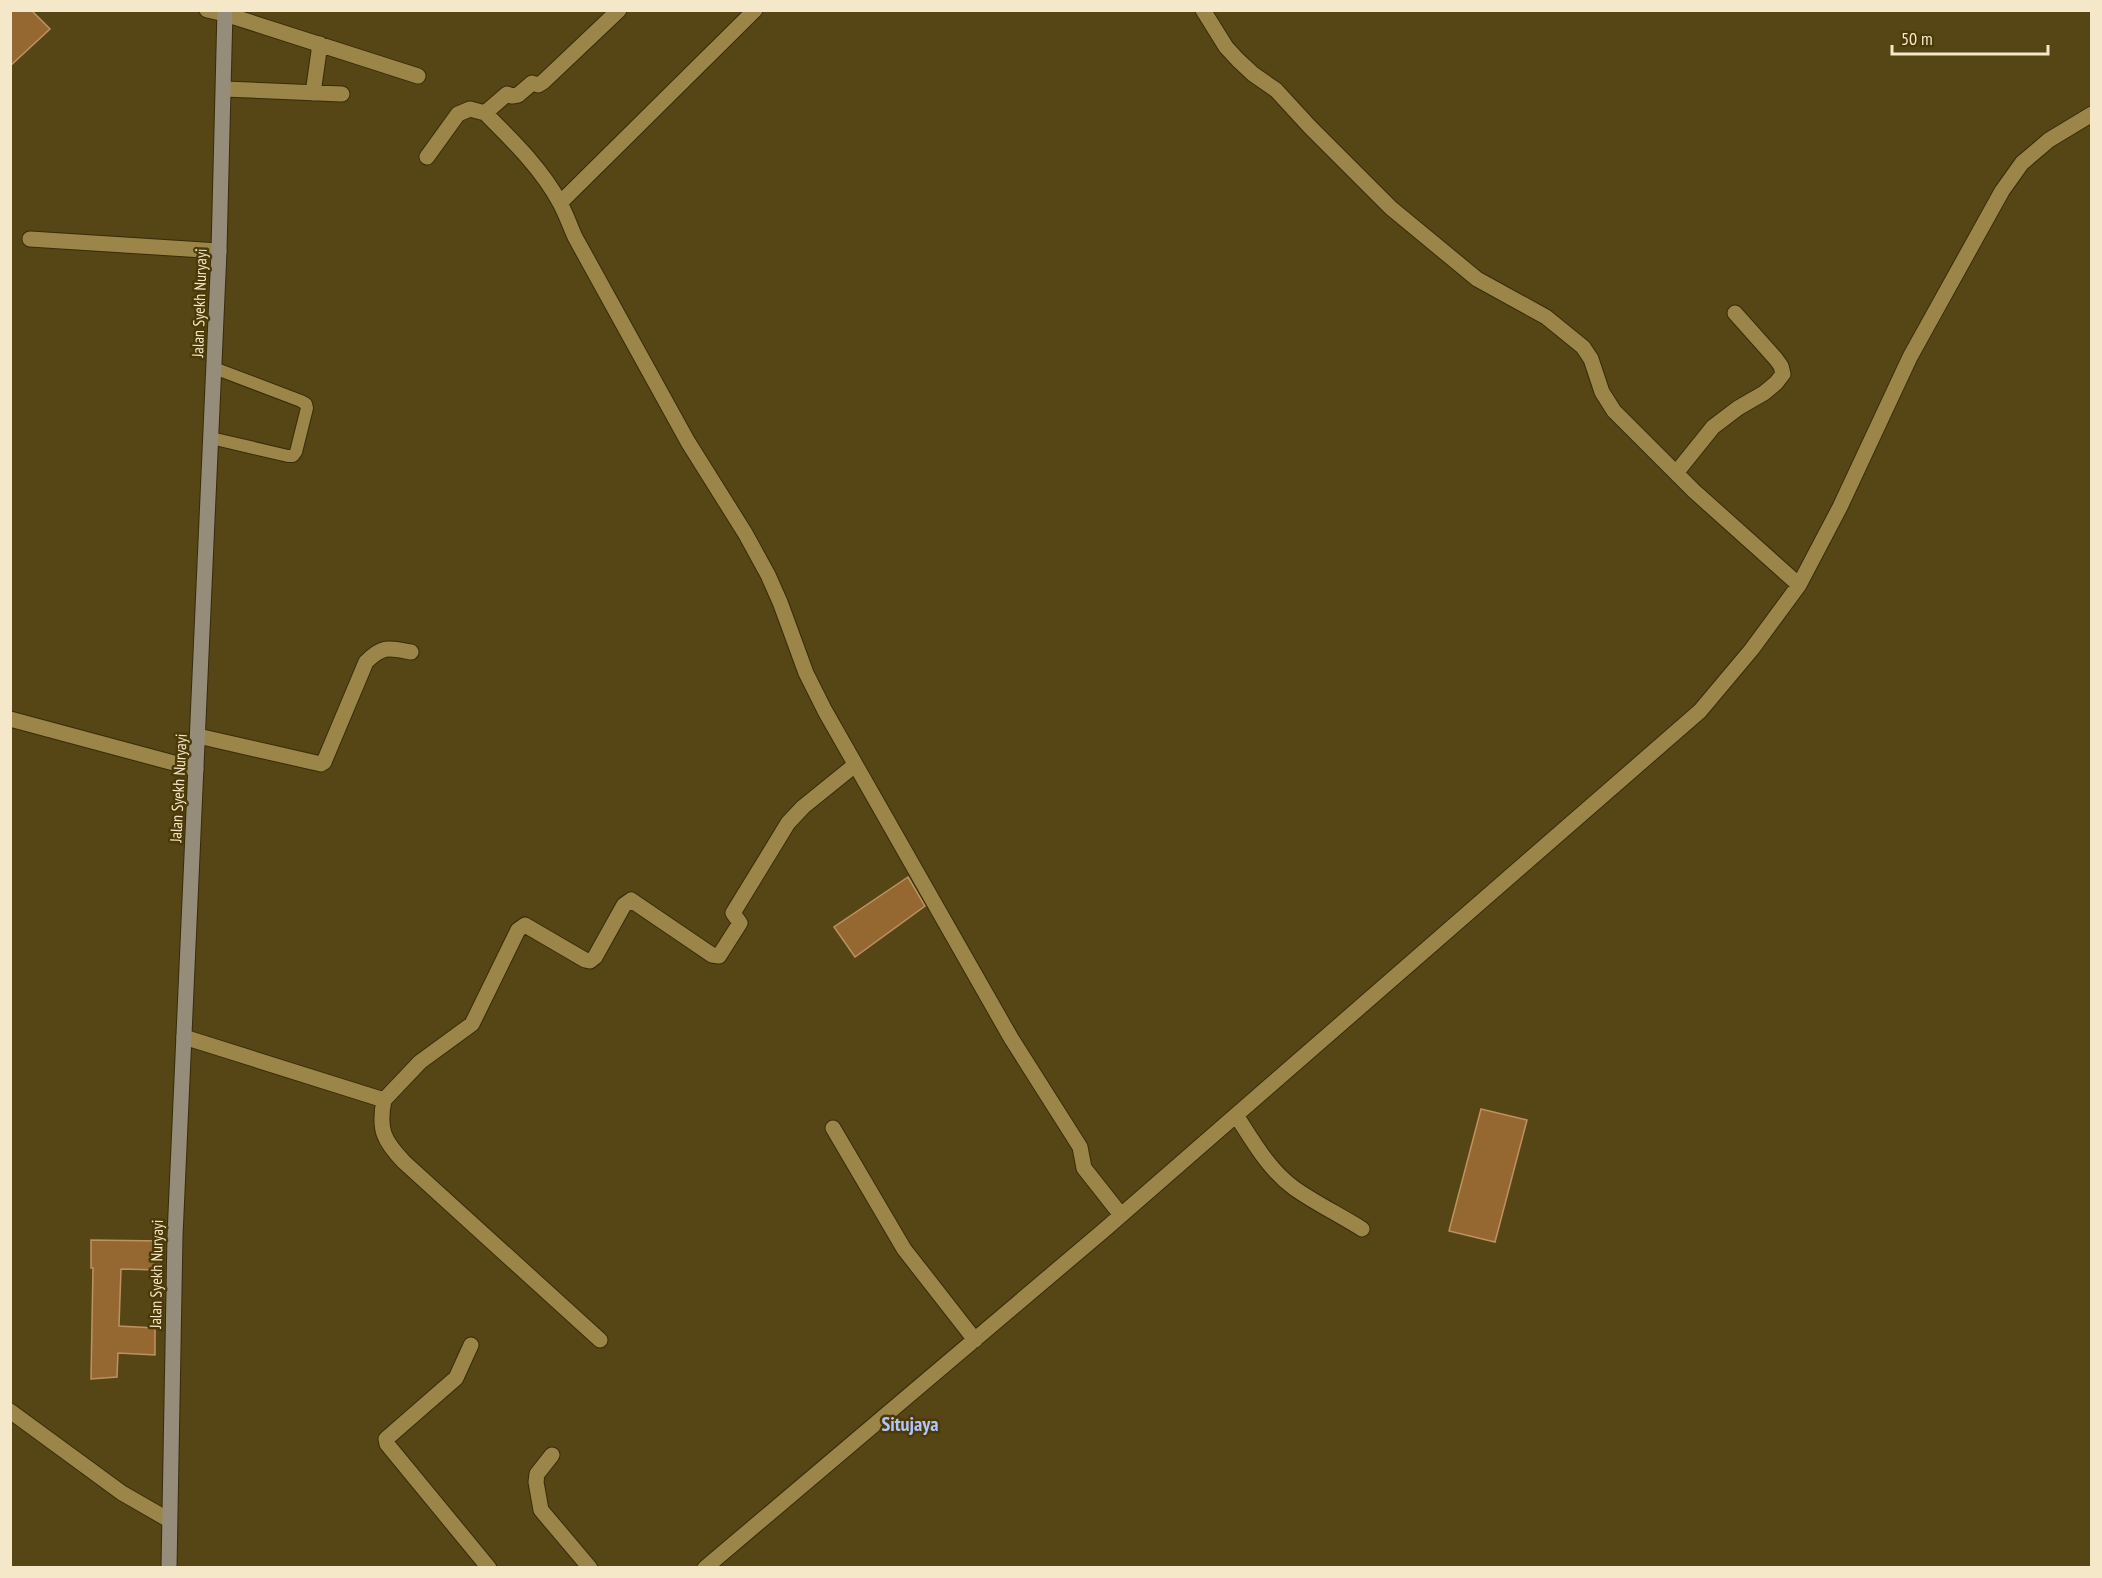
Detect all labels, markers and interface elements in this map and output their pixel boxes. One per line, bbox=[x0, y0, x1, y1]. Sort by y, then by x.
scale bar bbox=[1892, 18, 2048, 56]
text: 50 m bbox=[1901, 27, 1933, 50]
street label: Jalan Syekh Nuryayi bbox=[187, 248, 211, 359]
street label: Jalan Syekh Nuryayi bbox=[165, 733, 191, 844]
street label: Jalan Syekh Nuryayi bbox=[145, 1219, 167, 1330]
district label: Situjaya bbox=[881, 1411, 939, 1437]

